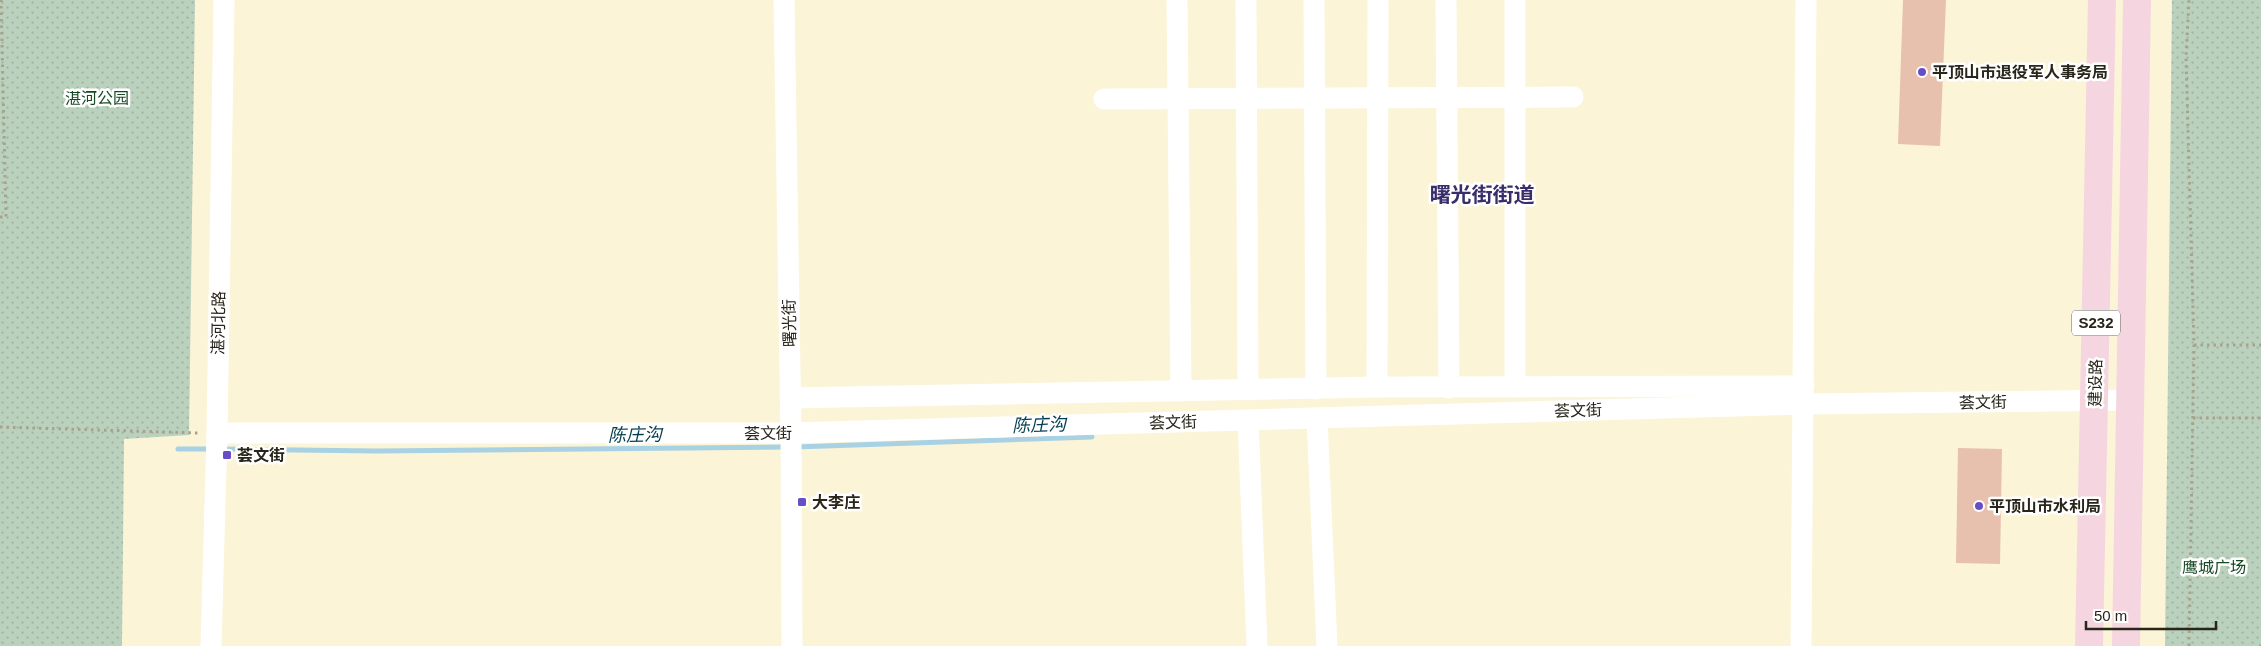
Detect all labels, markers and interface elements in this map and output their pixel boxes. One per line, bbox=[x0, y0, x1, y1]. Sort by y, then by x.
place label: 平顶山市退役军人事务局 bbox=[1932, 64, 2108, 81]
marker: 平顶山市退役军人事务局 bbox=[1916, 66, 1928, 78]
park label: 湛河公园 bbox=[65, 90, 129, 107]
district label: 曙光街街道 bbox=[1430, 183, 1535, 206]
street label: 湛河北路 bbox=[209, 291, 228, 355]
street label: 曙光街 bbox=[781, 299, 798, 347]
road number: S232 bbox=[2072, 310, 2120, 336]
street label: 建设路 bbox=[2087, 359, 2104, 407]
street label: 荟文街 bbox=[1959, 394, 2007, 411]
street label: 荟文街 bbox=[1554, 401, 1602, 420]
street label: 荟文街 bbox=[1149, 413, 1197, 432]
water label: 陈庄沟 bbox=[1012, 414, 1068, 436]
water label: 陈庄沟 bbox=[608, 424, 664, 445]
street label: 荟文街 bbox=[744, 425, 792, 442]
place label: 荟文街 bbox=[237, 447, 285, 464]
marker: 荟文街 bbox=[221, 449, 233, 461]
place label: 大李庄 bbox=[812, 494, 860, 511]
marker: 大李庄 bbox=[796, 496, 808, 508]
place label: 平顶山市水利局 bbox=[1989, 498, 2101, 515]
marker: 平顶山市水利局 bbox=[1973, 500, 1985, 512]
park label: 鹰城广场 bbox=[2182, 559, 2246, 576]
scale bar bbox=[2086, 598, 2216, 630]
text: 50 m bbox=[2094, 607, 2127, 624]

